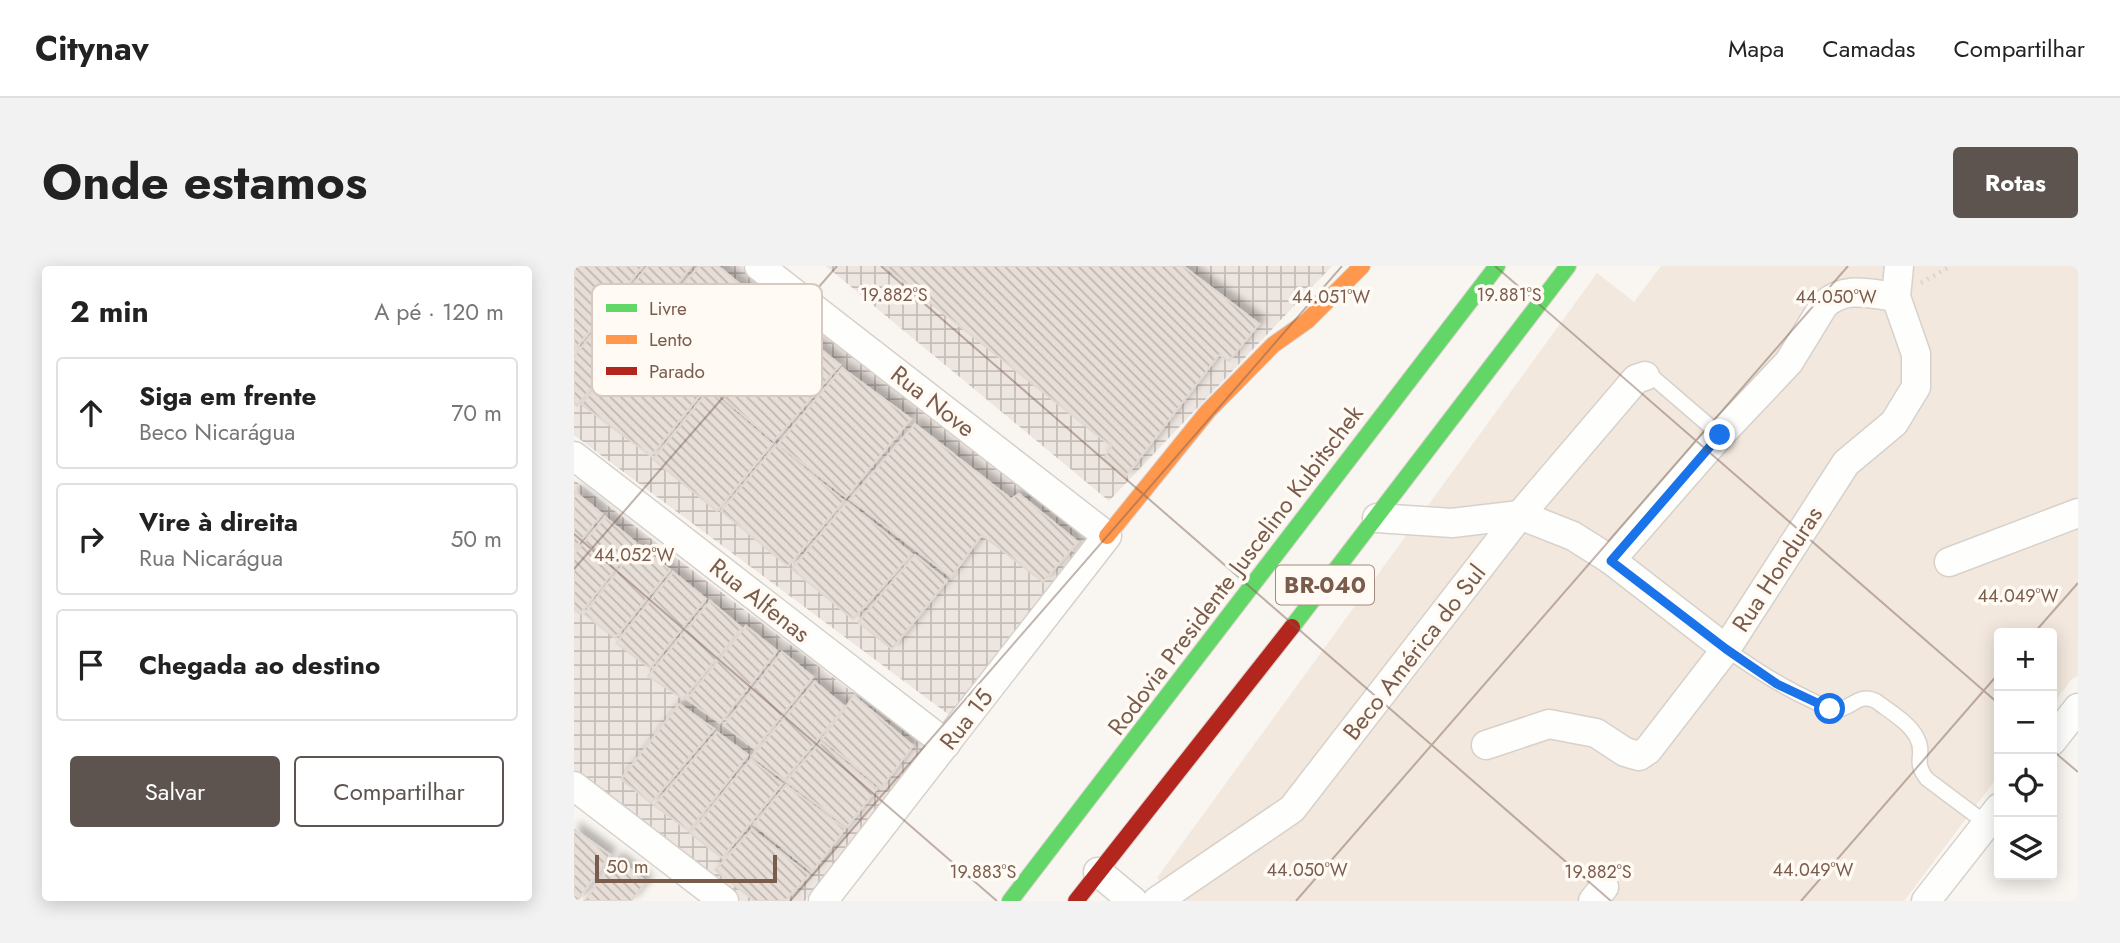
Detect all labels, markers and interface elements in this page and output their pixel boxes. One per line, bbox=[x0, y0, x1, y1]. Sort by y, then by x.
text: Citynav bbox=[35, 25, 149, 72]
text: Mapa bbox=[1728, 31, 1784, 66]
text: Camadas bbox=[1822, 31, 1915, 66]
text: Compartilhar bbox=[1953, 31, 2085, 66]
text: Onde estamos bbox=[42, 147, 367, 217]
button: Rotas bbox=[1953, 147, 2078, 218]
text: 19.882°S bbox=[860, 282, 928, 308]
text: 19.881°S bbox=[1476, 282, 1542, 308]
legend bbox=[592, 284, 822, 396]
text: 44.051°W bbox=[1292, 284, 1370, 310]
text: 44.050°W bbox=[1796, 284, 1877, 310]
text: 2 min bbox=[70, 290, 149, 333]
text: A pé · 120 m bbox=[374, 295, 504, 329]
text: Livre bbox=[649, 295, 687, 322]
text: Lento bbox=[649, 326, 692, 353]
street label: Rua Nove bbox=[883, 357, 983, 445]
text: Parado bbox=[649, 358, 705, 385]
text: Siga em frente bbox=[139, 377, 316, 415]
icon: ahead bbox=[72, 394, 110, 432]
text: 70 m bbox=[451, 396, 502, 430]
street label: Rodovia Presidente Juscelino Kubitschek bbox=[1099, 397, 1371, 742]
text: Beco Nicarágua bbox=[139, 415, 295, 449]
route end bbox=[1704, 419, 1735, 450]
street label: Rua Honduras bbox=[1723, 499, 1831, 639]
text: Vire à direita bbox=[139, 503, 298, 541]
icon: right bbox=[72, 520, 110, 558]
text: 50 m bbox=[450, 522, 502, 556]
text: Rua Nicarágua bbox=[139, 541, 283, 575]
text: 44.052°W bbox=[594, 542, 674, 568]
street label: Rua Alfenas bbox=[702, 550, 818, 650]
street label: Beco América do Sul bbox=[1334, 557, 1494, 747]
road number: BR-040 bbox=[1276, 566, 1374, 604]
text: 44.049°W bbox=[1978, 583, 2059, 609]
map controls bbox=[1994, 628, 2057, 880]
button: + bbox=[1994, 628, 2057, 691]
icon: arrive bbox=[72, 646, 110, 684]
text: Chegada ao destino bbox=[139, 646, 380, 684]
street label: Rua 15 bbox=[931, 681, 1001, 757]
button: − bbox=[1994, 691, 2057, 754]
route start bbox=[1814, 693, 1845, 724]
button: locate bbox=[1994, 754, 2057, 817]
button: Salvar bbox=[70, 756, 280, 827]
button: Compartilhar bbox=[294, 756, 504, 827]
button: layers bbox=[1994, 817, 2057, 880]
scale bar bbox=[595, 852, 777, 884]
text: 50 m bbox=[606, 853, 649, 880]
text: 44.050°W bbox=[1267, 857, 1348, 883]
text: 44.049°W bbox=[1773, 857, 1854, 883]
text: 19.883°S bbox=[950, 859, 1017, 885]
text: 19.882°S bbox=[1564, 859, 1632, 885]

